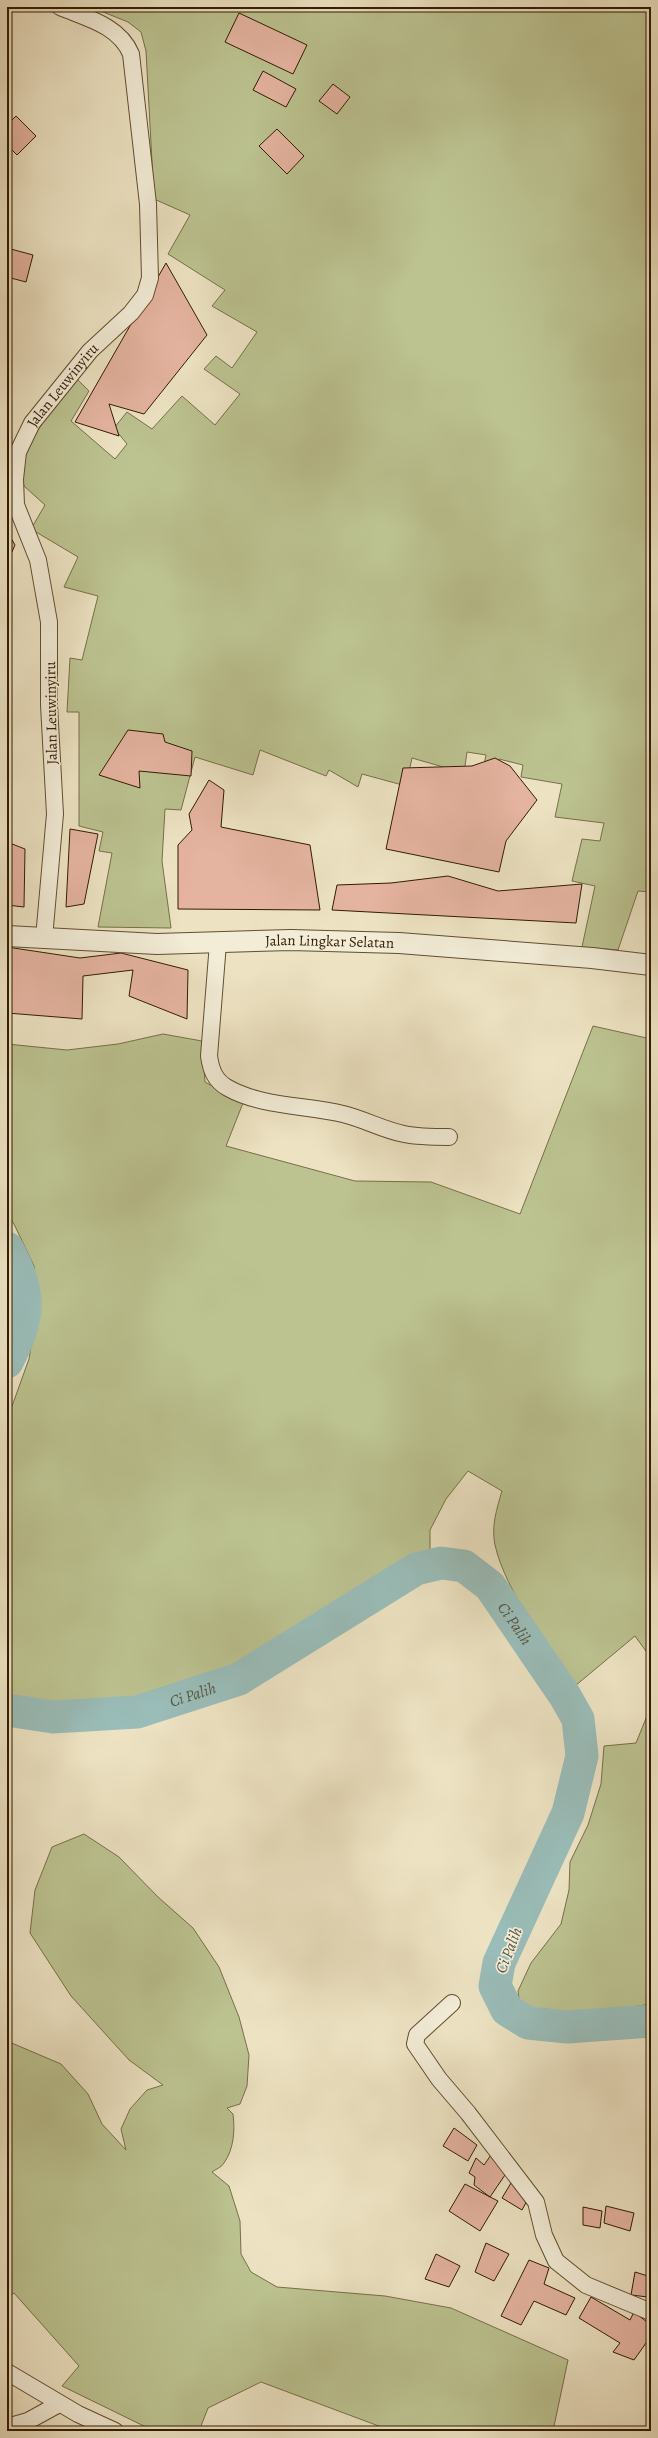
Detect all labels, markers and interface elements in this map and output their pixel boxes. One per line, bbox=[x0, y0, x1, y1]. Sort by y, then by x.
street label: Jalan Leuwinyiru bbox=[22, 338, 103, 430]
street label: Jalan Leuwinyiru bbox=[40, 660, 62, 765]
street label: Jalan Lingkar Selatan bbox=[265, 930, 395, 953]
water label: Ci Palih bbox=[492, 1598, 537, 1650]
water label: Ci Palih bbox=[167, 1677, 219, 1713]
water label: Ci Palih bbox=[490, 1924, 528, 1976]

